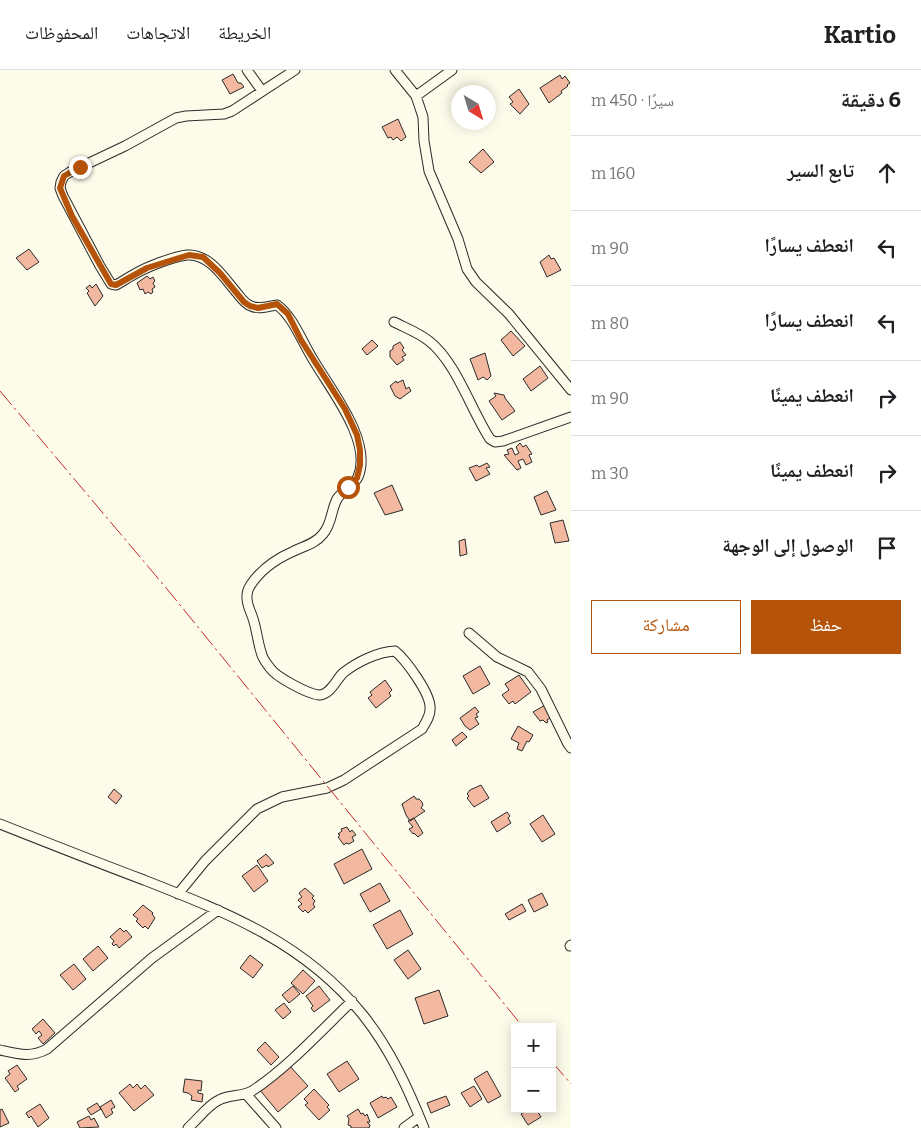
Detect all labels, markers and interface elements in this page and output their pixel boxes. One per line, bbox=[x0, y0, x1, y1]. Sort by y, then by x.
text: Kartio bbox=[824, 21, 896, 49]
text: المحفوظات bbox=[25, 22, 98, 44]
text: الاتجاهات bbox=[126, 22, 190, 44]
text: الخريطة bbox=[218, 22, 271, 44]
north arrow bbox=[451, 85, 496, 130]
text: 6 دقيقة bbox=[841, 87, 901, 113]
text: سيرًا · 450 m bbox=[591, 91, 674, 110]
route end bbox=[69, 156, 92, 179]
text: تابع السير bbox=[787, 159, 854, 182]
icon: ahead bbox=[873, 159, 901, 187]
text: 160 m bbox=[591, 164, 636, 183]
text: انعطف يسارًا bbox=[764, 234, 854, 257]
icon: left bbox=[873, 234, 901, 262]
text: 90 m bbox=[591, 239, 629, 258]
text: انعطف يسارًا bbox=[764, 309, 854, 332]
icon: left bbox=[873, 309, 901, 337]
text: 80 m bbox=[591, 314, 629, 333]
text: انعطف يمينًا bbox=[770, 384, 854, 407]
icon: right bbox=[873, 384, 901, 412]
text: 90 m bbox=[591, 389, 629, 408]
text: انعطف يمينًا bbox=[770, 459, 854, 482]
icon: right bbox=[873, 459, 901, 487]
text: 30 m bbox=[591, 464, 629, 483]
route start bbox=[337, 476, 360, 499]
text: الوصول إلى الوجهة bbox=[722, 534, 854, 557]
icon: arrive bbox=[873, 534, 901, 562]
button: مشاركة bbox=[591, 600, 741, 654]
button: حفظ bbox=[751, 600, 901, 654]
map controls bbox=[511, 1023, 556, 1113]
button: + bbox=[511, 1023, 556, 1068]
button: − bbox=[511, 1068, 556, 1113]

